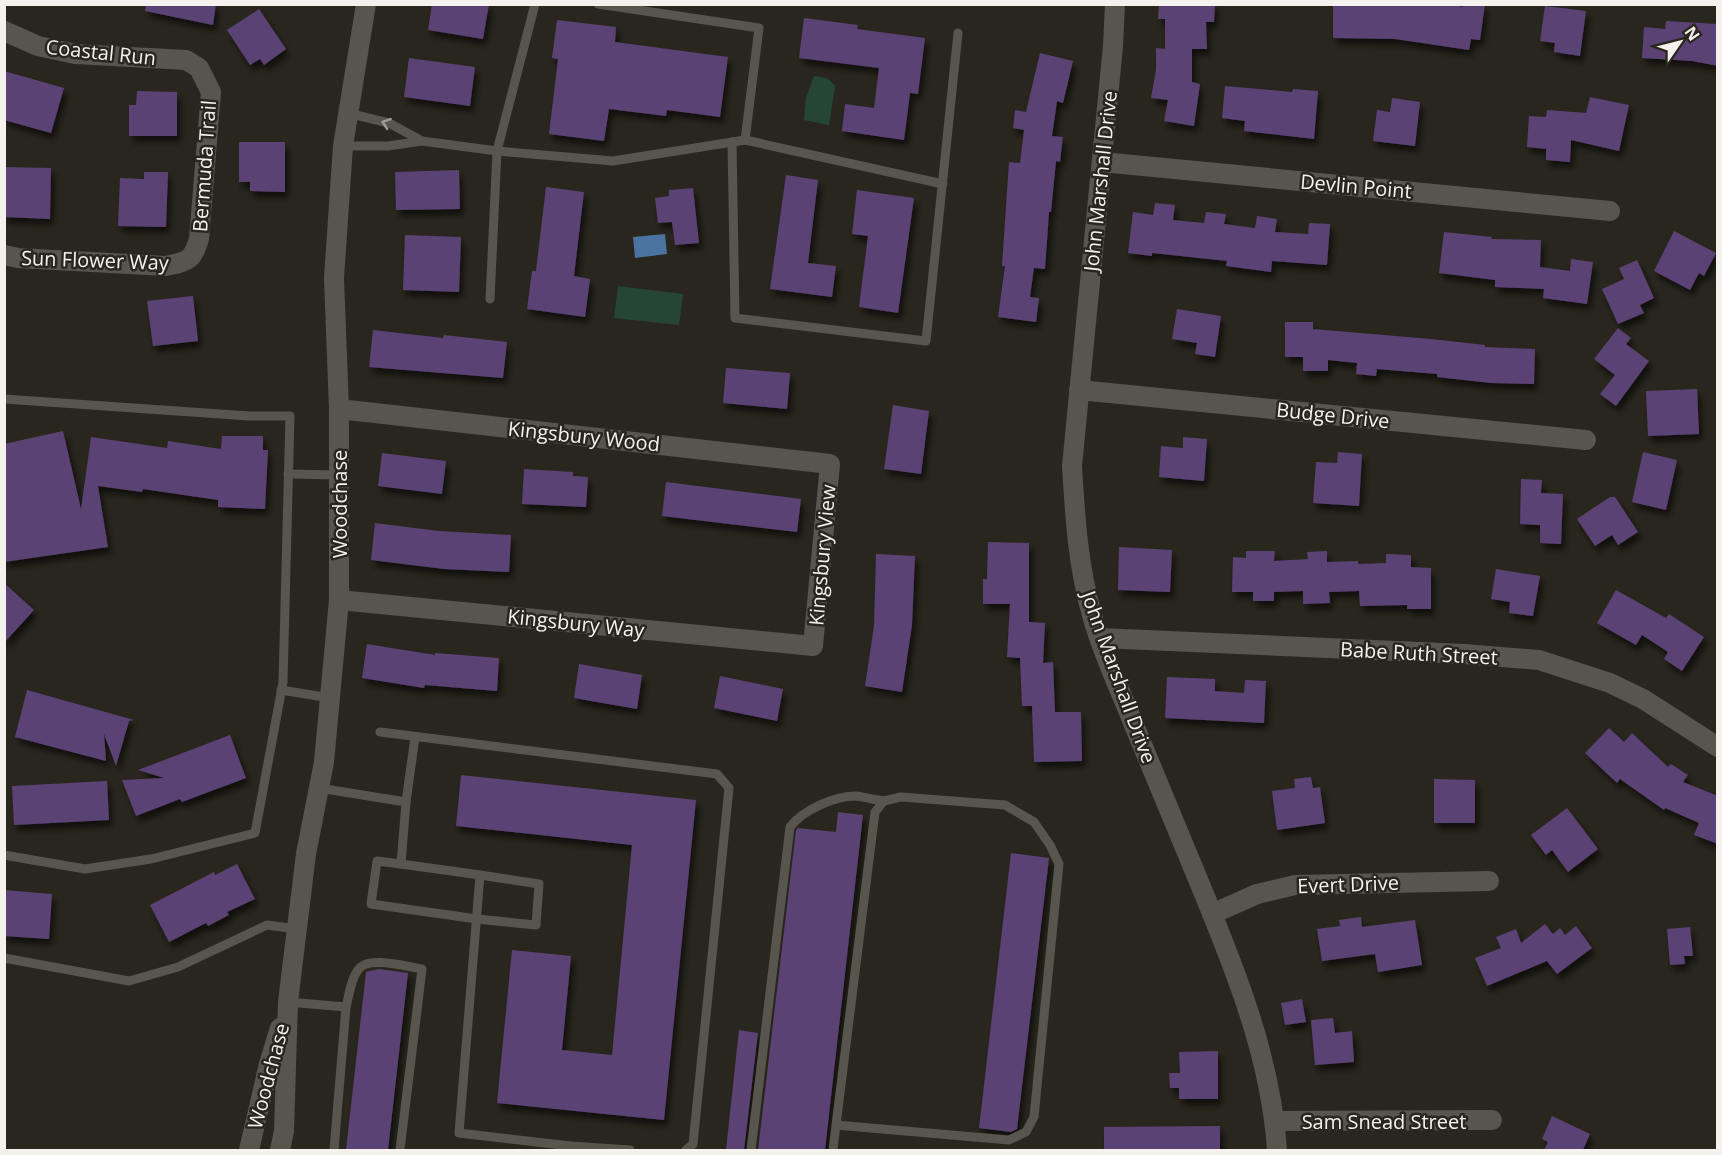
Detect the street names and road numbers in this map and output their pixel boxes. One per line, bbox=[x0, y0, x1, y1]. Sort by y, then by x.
street label: Coastal Run bbox=[45, 33, 157, 71]
street label: John Marshall Drive bbox=[1077, 89, 1123, 275]
street label: Bermuda Trail bbox=[186, 99, 222, 233]
street label: Devlin Point bbox=[1299, 168, 1413, 204]
street label: Sun Flower Way bbox=[21, 244, 170, 276]
street label: Budge Drive bbox=[1275, 396, 1391, 434]
street label: Kingsbury Wood bbox=[507, 415, 661, 457]
street label: Woodchase bbox=[326, 450, 353, 558]
street label: Kingsbury View bbox=[802, 483, 842, 627]
street label: John Marshall Drive bbox=[1075, 585, 1163, 767]
street label: Kingsbury Way bbox=[506, 602, 647, 644]
street label: Babe Ruth Street bbox=[1340, 635, 1498, 671]
street label: Evert Drive bbox=[1297, 869, 1399, 899]
street label: Woodchase bbox=[241, 1020, 295, 1132]
street label: Sam Snead Street bbox=[1302, 1108, 1466, 1135]

